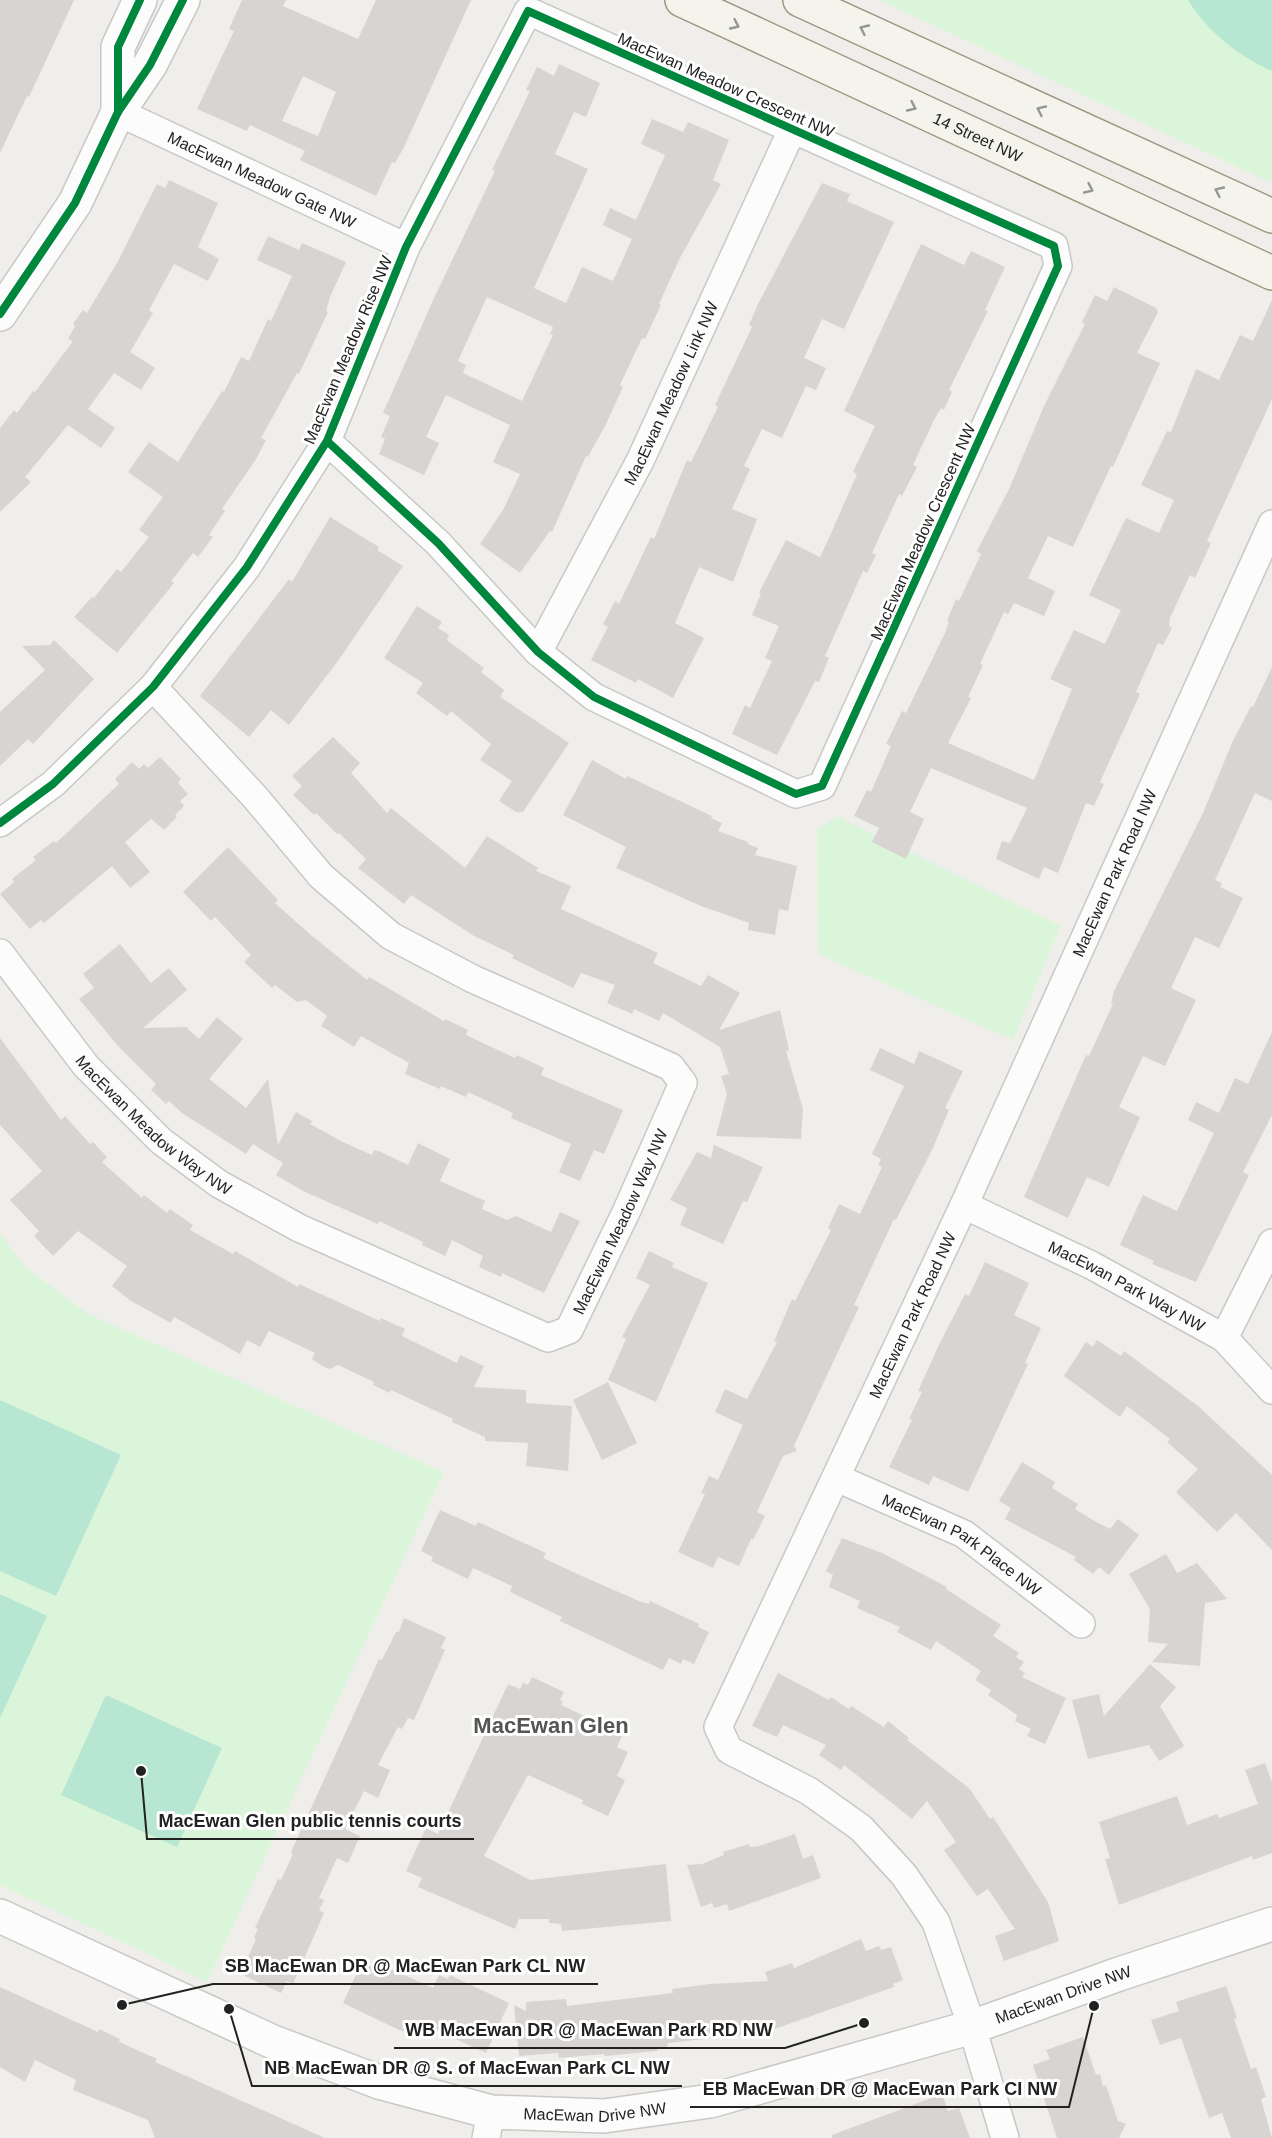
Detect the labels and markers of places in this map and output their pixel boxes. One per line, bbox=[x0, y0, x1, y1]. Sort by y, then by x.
callout: MacEwan Glen public tennis courts bbox=[147, 1803, 474, 1839]
callout: SB MacEwan DR @ MacEwan Park CL NW bbox=[213, 1948, 598, 1984]
callout: WB MacEwan DR @ MacEwan Park RD NW bbox=[394, 2012, 785, 2048]
callout: NB MacEwan DR @ S. of MacEwan Park CL NW bbox=[252, 2050, 682, 2086]
callout: EB MacEwan DR @ MacEwan Park CI NW bbox=[690, 2071, 1069, 2107]

